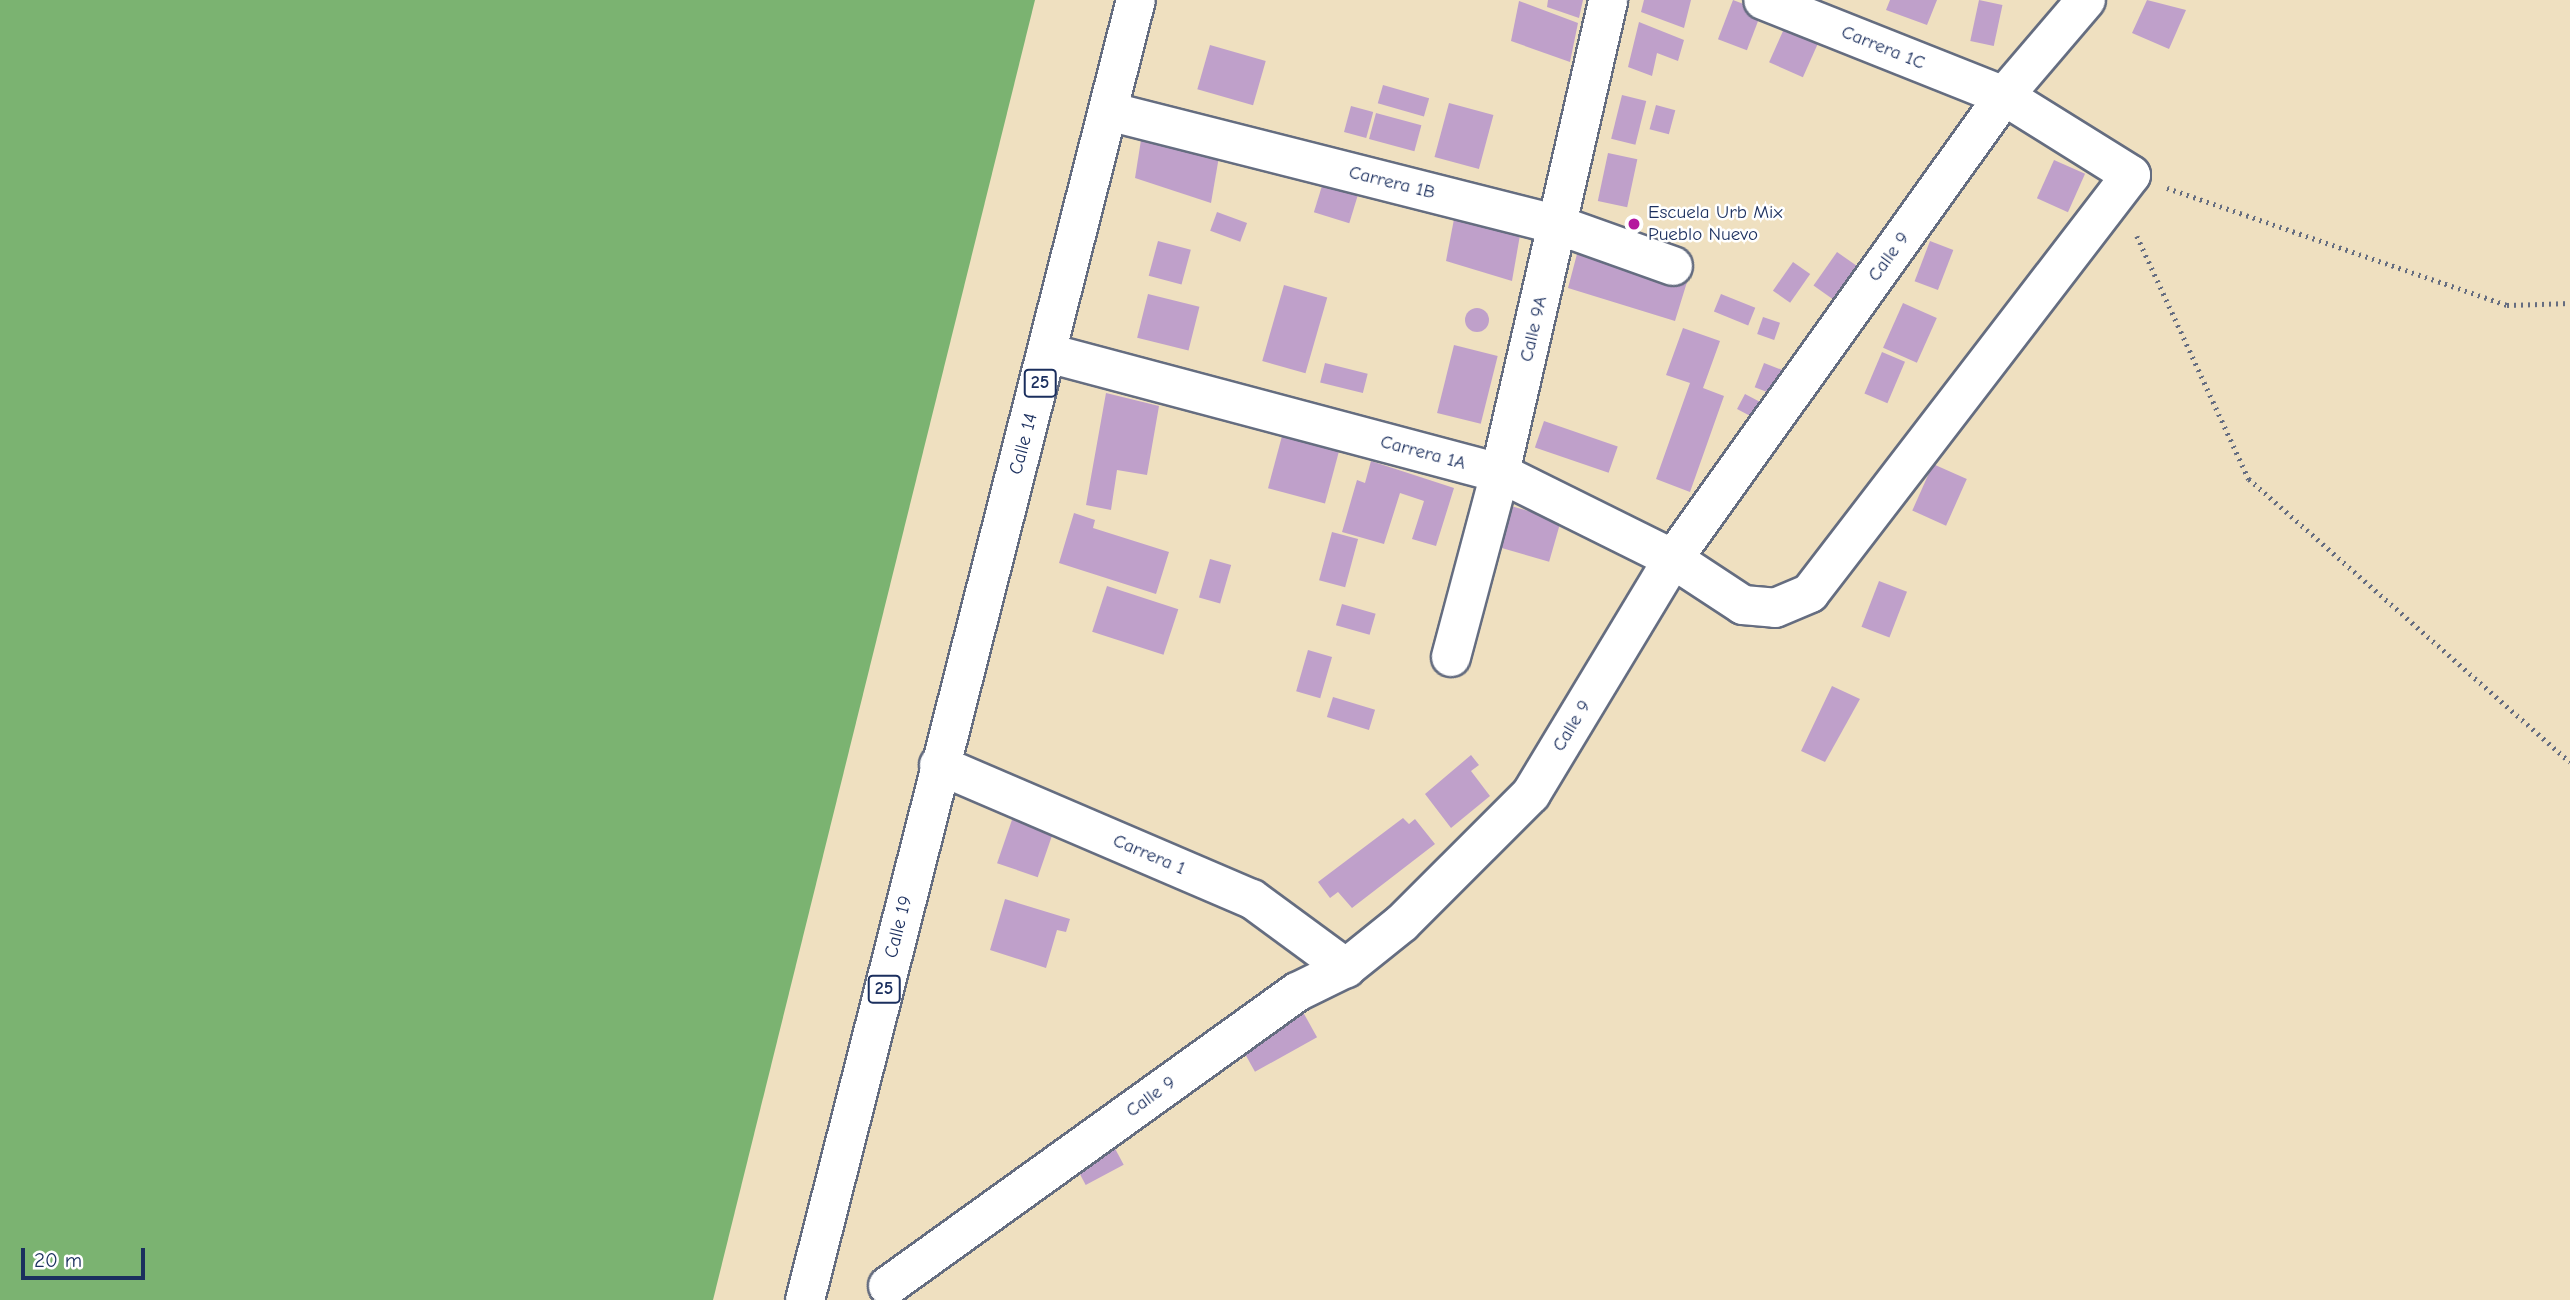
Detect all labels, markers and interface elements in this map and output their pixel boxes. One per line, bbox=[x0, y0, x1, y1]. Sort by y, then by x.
street label: Carrera 1C bbox=[1838, 21, 1928, 75]
street label: Carrera 1B bbox=[1346, 161, 1438, 205]
place label: Escuela Urb Mix Pueblo Nuevo bbox=[1648, 202, 1782, 246]
marker: Escuela Urb Mix Pueblo Nuevo bbox=[1626, 216, 1642, 232]
street label: Calle 9 bbox=[1863, 228, 1915, 286]
street label: Calle 9A bbox=[1515, 294, 1553, 364]
road number: 25 bbox=[1023, 368, 1058, 398]
street label: Calle 14 bbox=[1005, 411, 1043, 477]
street label: Carrera 1A bbox=[1378, 431, 1468, 475]
street label: Calle 9 bbox=[1548, 696, 1596, 756]
street label: Carrera 1 bbox=[1109, 830, 1189, 880]
street label: Calle 19 bbox=[880, 894, 918, 960]
road number: 25 bbox=[866, 974, 902, 1004]
street label: Calle 9 bbox=[1122, 1071, 1180, 1123]
scale bar bbox=[24, 1234, 149, 1278]
text: 20 m bbox=[34, 1248, 82, 1272]

